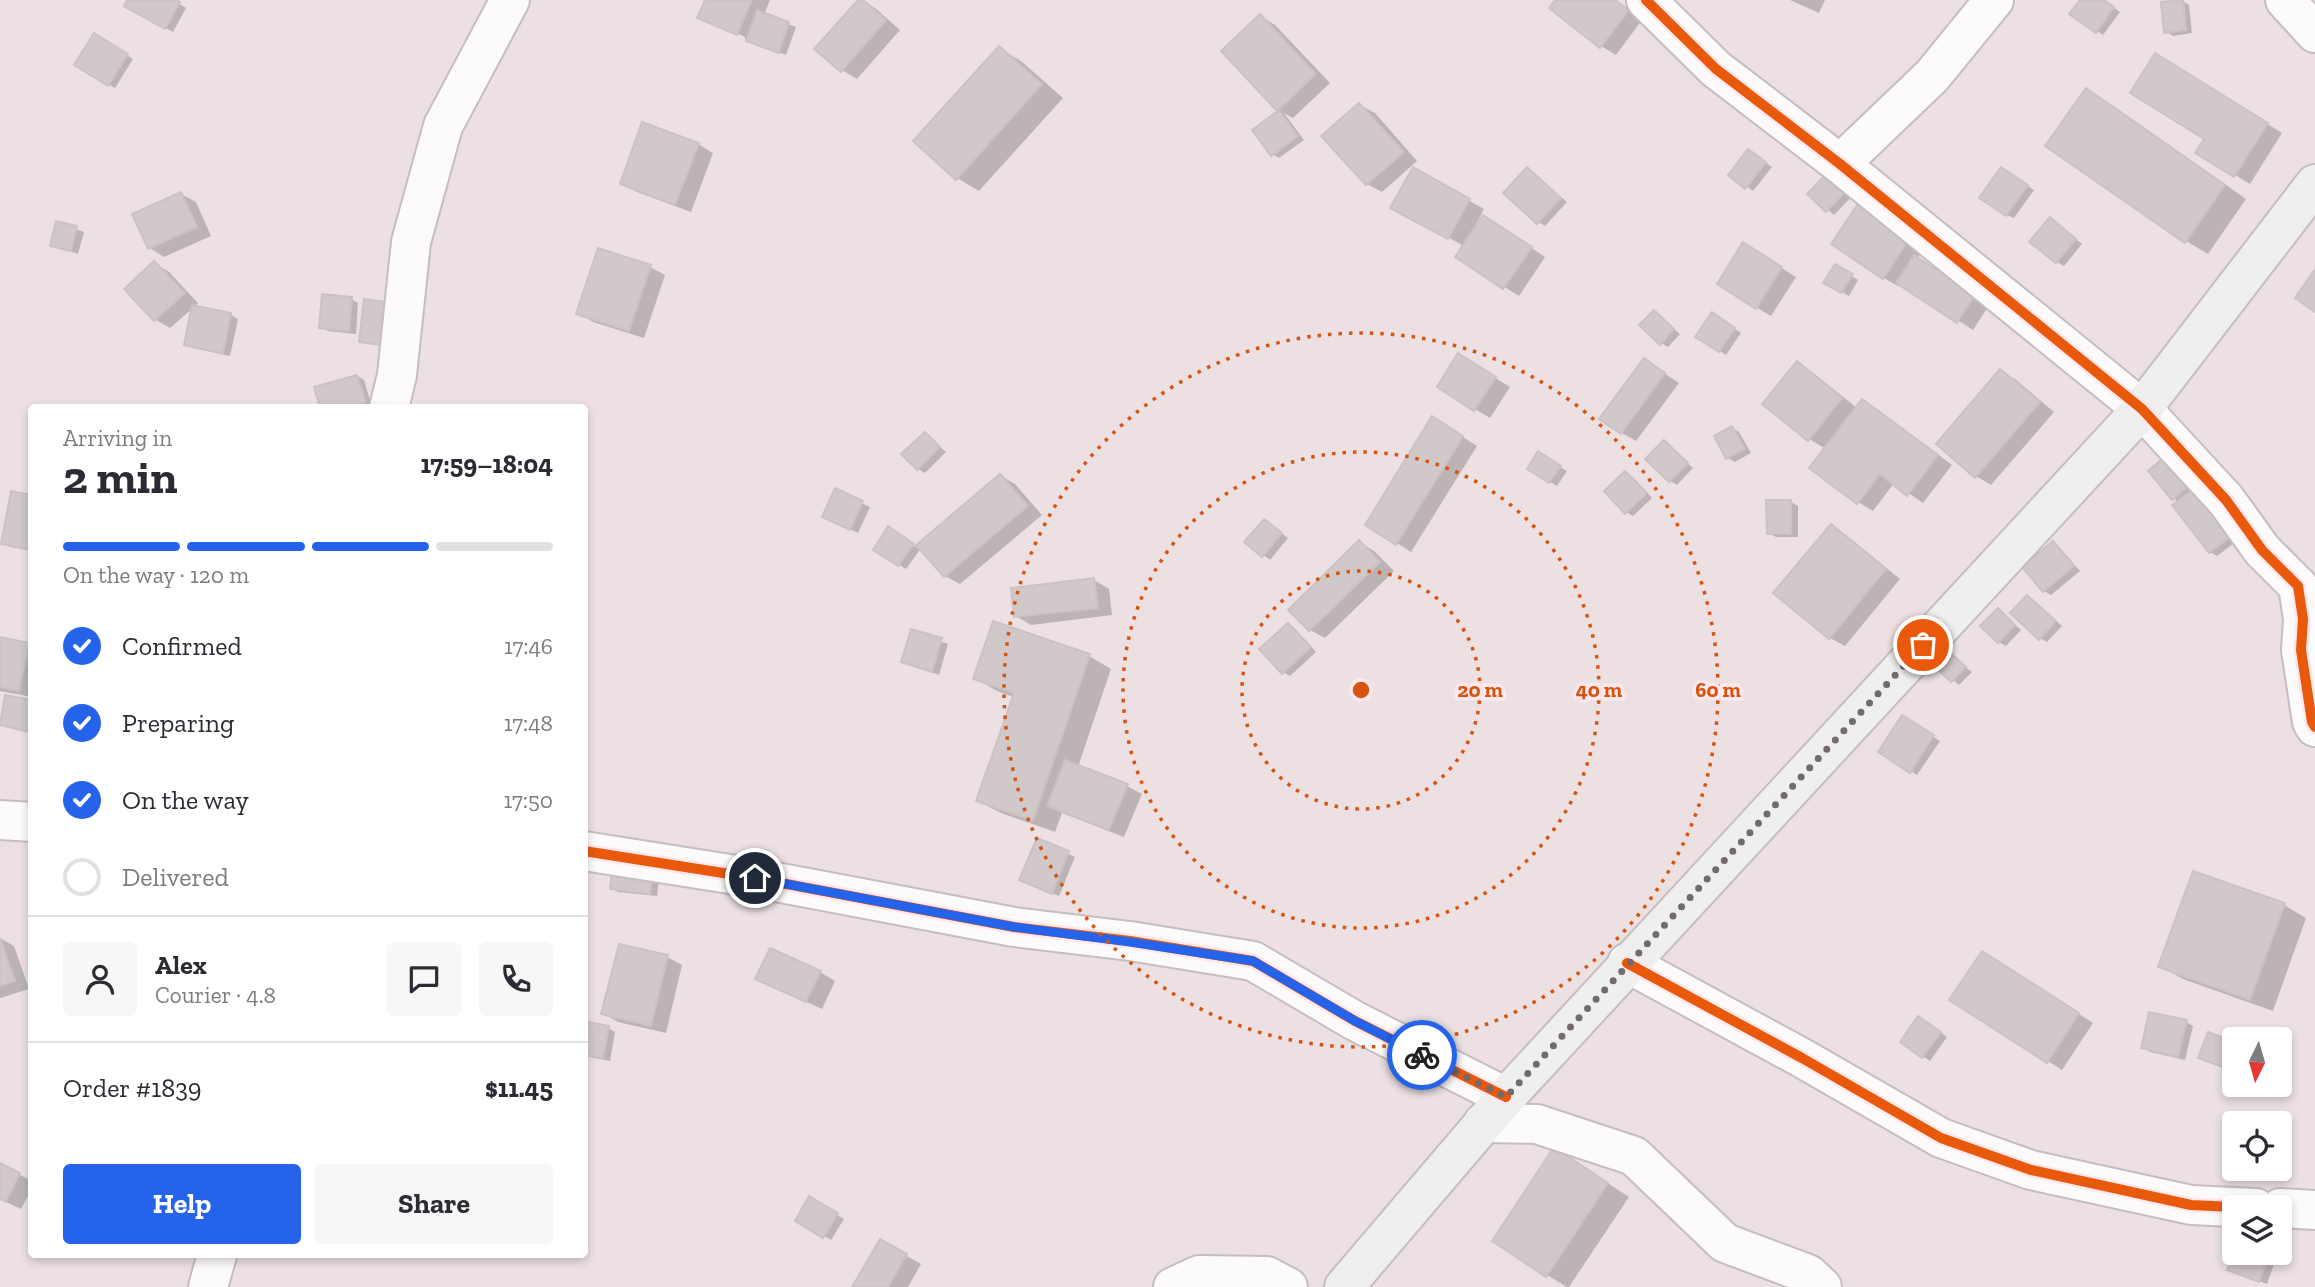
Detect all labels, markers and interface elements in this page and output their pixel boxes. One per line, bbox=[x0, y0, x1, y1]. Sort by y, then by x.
text: Arriving in bbox=[63, 424, 172, 452]
text: 17:59–18:04 bbox=[420, 448, 553, 480]
text: 2 min bbox=[63, 450, 178, 505]
text: On the way · 120 m bbox=[63, 561, 249, 589]
pin bbox=[1893, 615, 1953, 675]
icon: bag bbox=[1904, 626, 1942, 664]
icon: check bbox=[63, 627, 101, 665]
text: Confirmed bbox=[122, 630, 242, 662]
text: 17:46 bbox=[504, 632, 553, 660]
text: 20 m bbox=[1457, 677, 1503, 702]
text: 40 m bbox=[1576, 677, 1623, 702]
text: 60 m bbox=[1695, 677, 1741, 702]
centre of rings bbox=[1349, 678, 1373, 702]
icon: check bbox=[63, 704, 101, 742]
text: Preparing bbox=[122, 707, 234, 739]
text: 17:48 bbox=[504, 709, 553, 737]
icon: check bbox=[63, 781, 101, 819]
text: On the way bbox=[122, 784, 249, 816]
text: 17:50 bbox=[504, 786, 553, 814]
pin bbox=[725, 848, 785, 908]
icon: home bbox=[736, 859, 774, 897]
text: Delivered bbox=[122, 861, 229, 893]
button: person bbox=[63, 942, 137, 1016]
button: chat bbox=[387, 942, 461, 1016]
button: phone bbox=[479, 942, 553, 1016]
text: Alex bbox=[155, 949, 207, 981]
text: Courier · 4.8 bbox=[155, 981, 276, 1009]
courier bbox=[1387, 1020, 1457, 1090]
north arrow bbox=[2222, 1027, 2292, 1097]
map controls bbox=[2222, 1027, 2292, 1265]
icon: bike bbox=[1403, 1036, 1441, 1074]
text: Order #1839 bbox=[63, 1072, 202, 1104]
text: $11.45 bbox=[485, 1072, 553, 1104]
button: locate bbox=[2222, 1111, 2292, 1181]
button: Help bbox=[63, 1164, 301, 1244]
button: Share bbox=[315, 1164, 553, 1244]
button: layers bbox=[2222, 1195, 2292, 1265]

